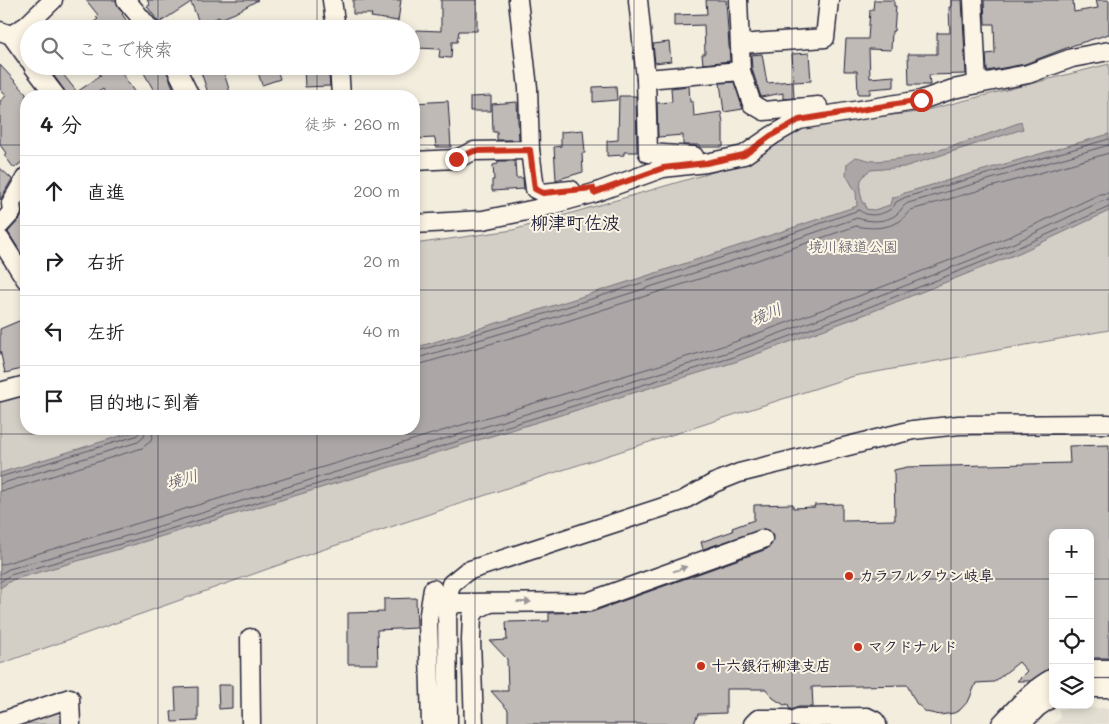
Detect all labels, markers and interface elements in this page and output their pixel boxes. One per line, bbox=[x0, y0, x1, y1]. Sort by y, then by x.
search box bbox=[20, 20, 420, 75]
icon: search bbox=[38, 34, 66, 62]
text: ここで検索 bbox=[78, 36, 173, 61]
route start bbox=[910, 89, 933, 112]
text: 4 分 bbox=[40, 110, 82, 137]
text: 徒歩 · 260 m bbox=[304, 113, 400, 134]
route end bbox=[445, 148, 468, 171]
icon: ahead bbox=[40, 177, 68, 205]
text: 直進 bbox=[87, 179, 125, 204]
text: 200 m bbox=[353, 180, 400, 201]
district label: 柳津町佐波 bbox=[530, 210, 620, 234]
park label: 境川緑道公園 bbox=[808, 236, 898, 256]
icon: right bbox=[40, 247, 68, 275]
text: 右折 bbox=[87, 249, 125, 274]
text: 20 m bbox=[363, 250, 400, 271]
water label: 境川 bbox=[747, 298, 785, 329]
icon: left bbox=[40, 317, 68, 345]
text: 左折 bbox=[87, 319, 125, 344]
text: 40 m bbox=[363, 320, 400, 341]
icon: arrive bbox=[40, 387, 68, 415]
text: 目的地に到着 bbox=[87, 389, 201, 414]
water label: 境川 bbox=[164, 464, 200, 493]
map controls bbox=[1049, 529, 1094, 709]
button: + bbox=[1049, 529, 1094, 574]
one-way arrow bbox=[673, 565, 688, 572]
place label: カラフルタウン岐阜 bbox=[859, 565, 994, 585]
marker: カラフルタウン岐阜 bbox=[843, 570, 855, 582]
button: − bbox=[1049, 574, 1094, 619]
one-way arrow bbox=[516, 598, 532, 606]
button: locate bbox=[1049, 619, 1094, 664]
place label: マクドナルド bbox=[868, 636, 957, 656]
marker: マクドナルド bbox=[852, 641, 864, 653]
place label: 十六銀行柳津支店 bbox=[711, 655, 831, 675]
marker: 十六銀行柳津支店 bbox=[695, 660, 707, 672]
button: layers bbox=[1049, 664, 1094, 709]

